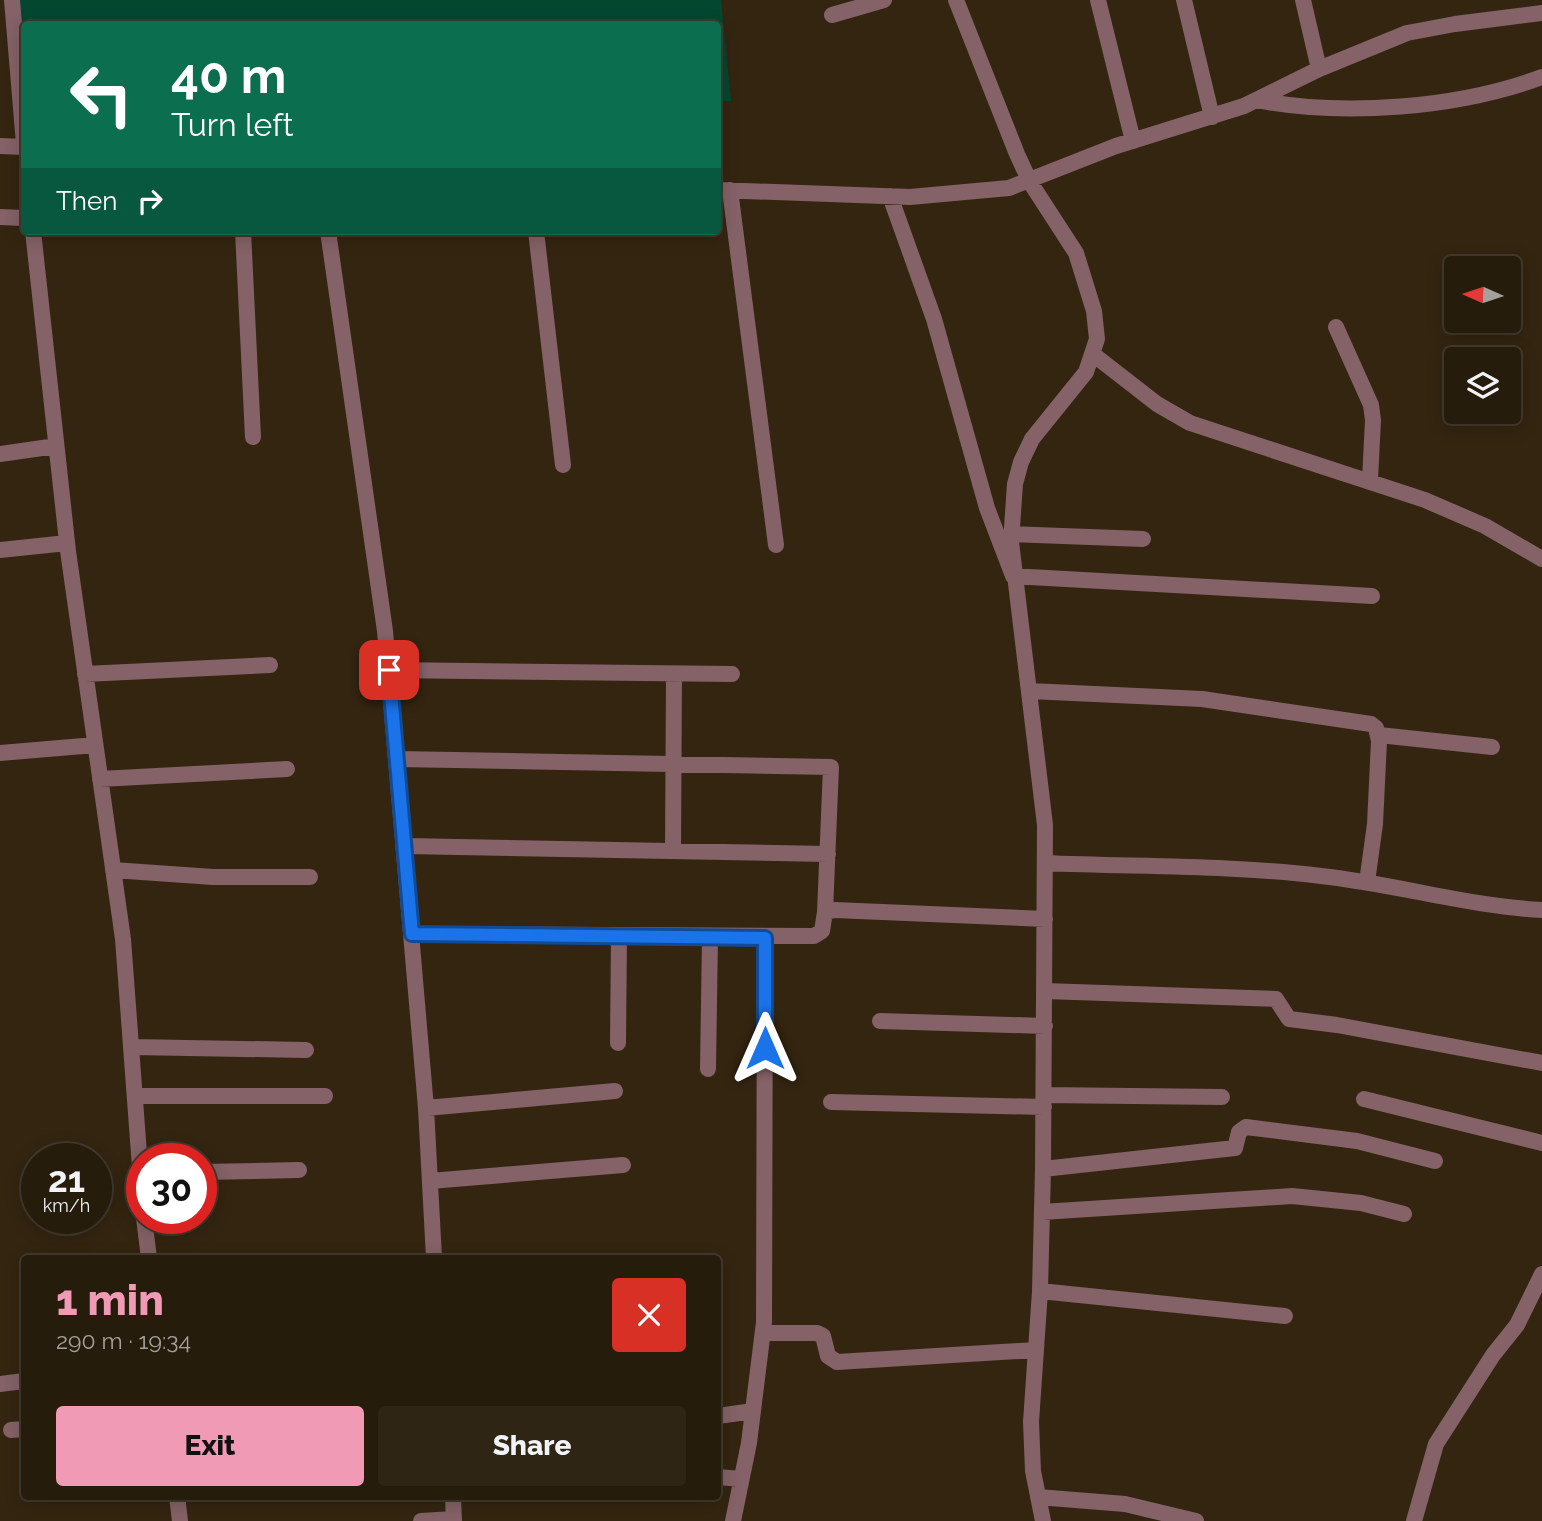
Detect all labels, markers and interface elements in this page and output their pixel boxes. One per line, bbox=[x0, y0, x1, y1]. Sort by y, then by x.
text: 40 m bbox=[171, 47, 286, 104]
icon: left bbox=[56, 49, 147, 140]
text: Turn left bbox=[171, 106, 293, 143]
icon: right bbox=[131, 182, 169, 220]
text: Then bbox=[56, 186, 117, 216]
north arrow bbox=[1444, 256, 1521, 332]
map controls bbox=[1444, 256, 1521, 424]
button: layers bbox=[1444, 347, 1521, 424]
pin bbox=[359, 640, 419, 700]
icon: arrive bbox=[370, 651, 408, 689]
position arrow bbox=[728, 1011, 802, 1085]
speed limit sign: 30 bbox=[126, 1143, 217, 1234]
text: 21 bbox=[48, 1159, 85, 1200]
text: km/h bbox=[43, 1195, 90, 1216]
text: 1 min bbox=[56, 1276, 164, 1325]
button: close bbox=[612, 1278, 686, 1352]
text: 290 m · 19:34 bbox=[56, 1327, 191, 1354]
button: Exit bbox=[56, 1406, 364, 1486]
button: Share bbox=[378, 1406, 686, 1486]

